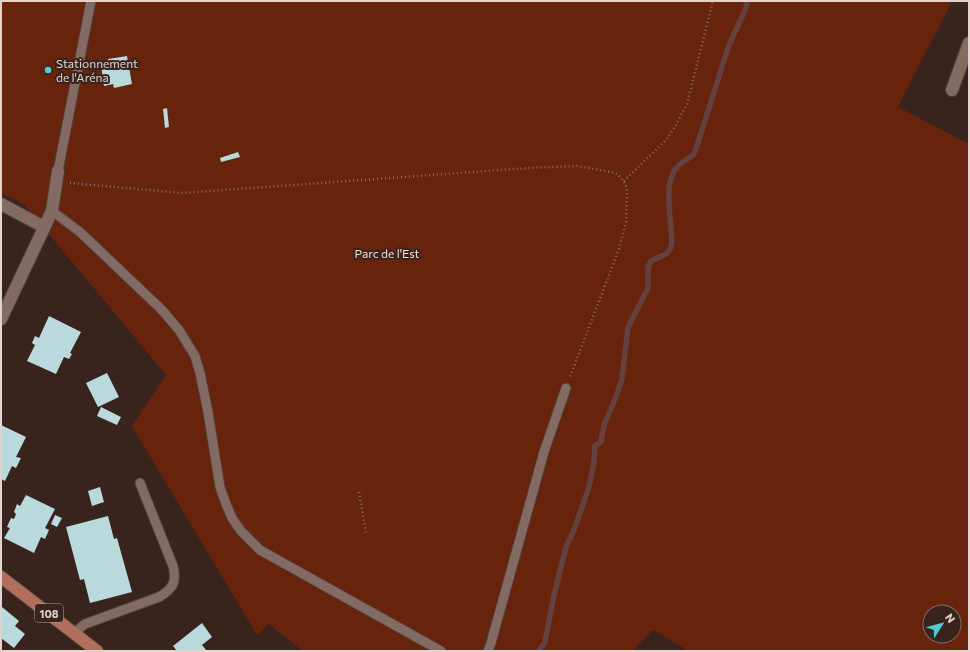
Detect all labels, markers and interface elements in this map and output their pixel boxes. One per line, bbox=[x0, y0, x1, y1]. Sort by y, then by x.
place label: Stationnement de l'Aréna bbox=[56, 56, 138, 84]
marker: Stationnement de l'Aréna bbox=[43, 65, 53, 75]
park label: Parc de l'Est bbox=[354, 246, 420, 260]
road number: 108 bbox=[35, 604, 63, 622]
north arrow bbox=[922, 604, 962, 644]
text: N bbox=[943, 611, 958, 625]

